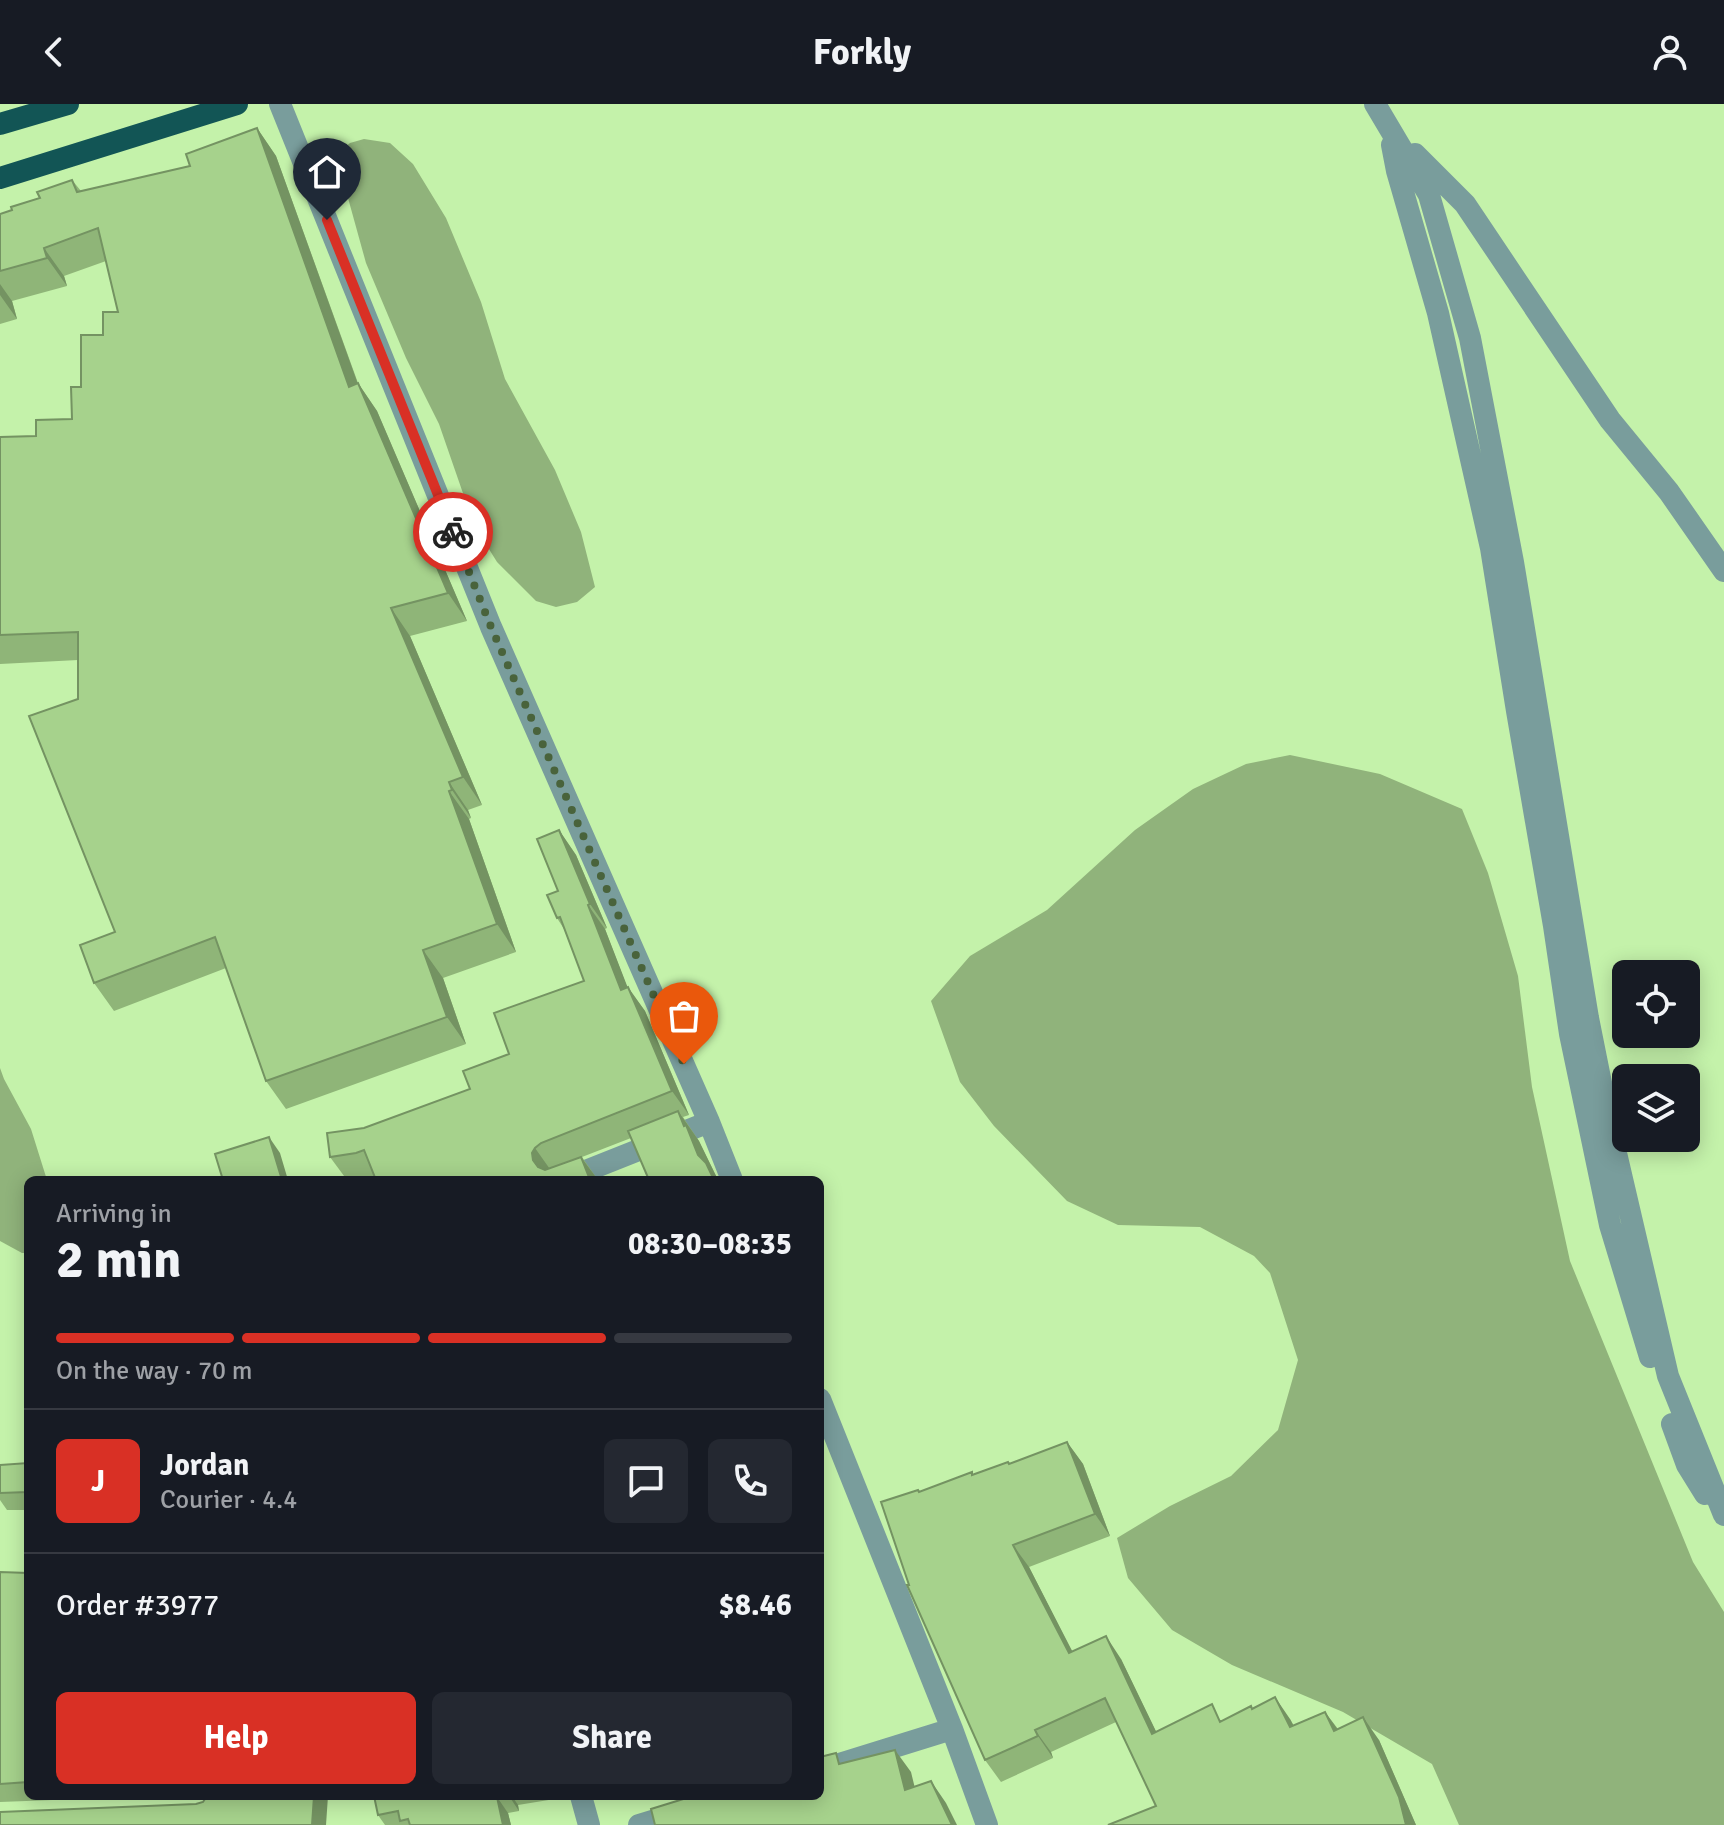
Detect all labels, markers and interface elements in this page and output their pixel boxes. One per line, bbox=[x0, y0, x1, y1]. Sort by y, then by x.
icon: back bbox=[32, 30, 76, 74]
text: Forkly bbox=[813, 30, 911, 75]
icon: person bbox=[1648, 30, 1692, 74]
pin bbox=[293, 138, 361, 220]
icon: home bbox=[305, 150, 349, 194]
courier bbox=[413, 492, 493, 572]
icon: bike bbox=[431, 510, 475, 554]
map controls bbox=[1612, 960, 1700, 1152]
button: locate bbox=[1612, 960, 1700, 1048]
pin bbox=[650, 982, 718, 1064]
icon: bag bbox=[662, 994, 706, 1038]
button: layers bbox=[1612, 1064, 1700, 1152]
text: Arriving in bbox=[56, 1198, 172, 1230]
text: 08:30–08:35 bbox=[628, 1226, 792, 1263]
text: 2 min bbox=[56, 1228, 182, 1292]
text: On the way · 70 m bbox=[56, 1355, 252, 1387]
button: chat bbox=[604, 1439, 688, 1523]
button: phone bbox=[708, 1439, 792, 1523]
text: Jordan bbox=[160, 1447, 249, 1484]
text: J bbox=[91, 1463, 105, 1500]
text: Courier · 4.4 bbox=[160, 1484, 297, 1516]
text: Order #3977 bbox=[56, 1587, 219, 1624]
text: $8.46 bbox=[719, 1587, 792, 1624]
button: Help bbox=[56, 1692, 416, 1784]
button: Share bbox=[432, 1692, 792, 1784]

